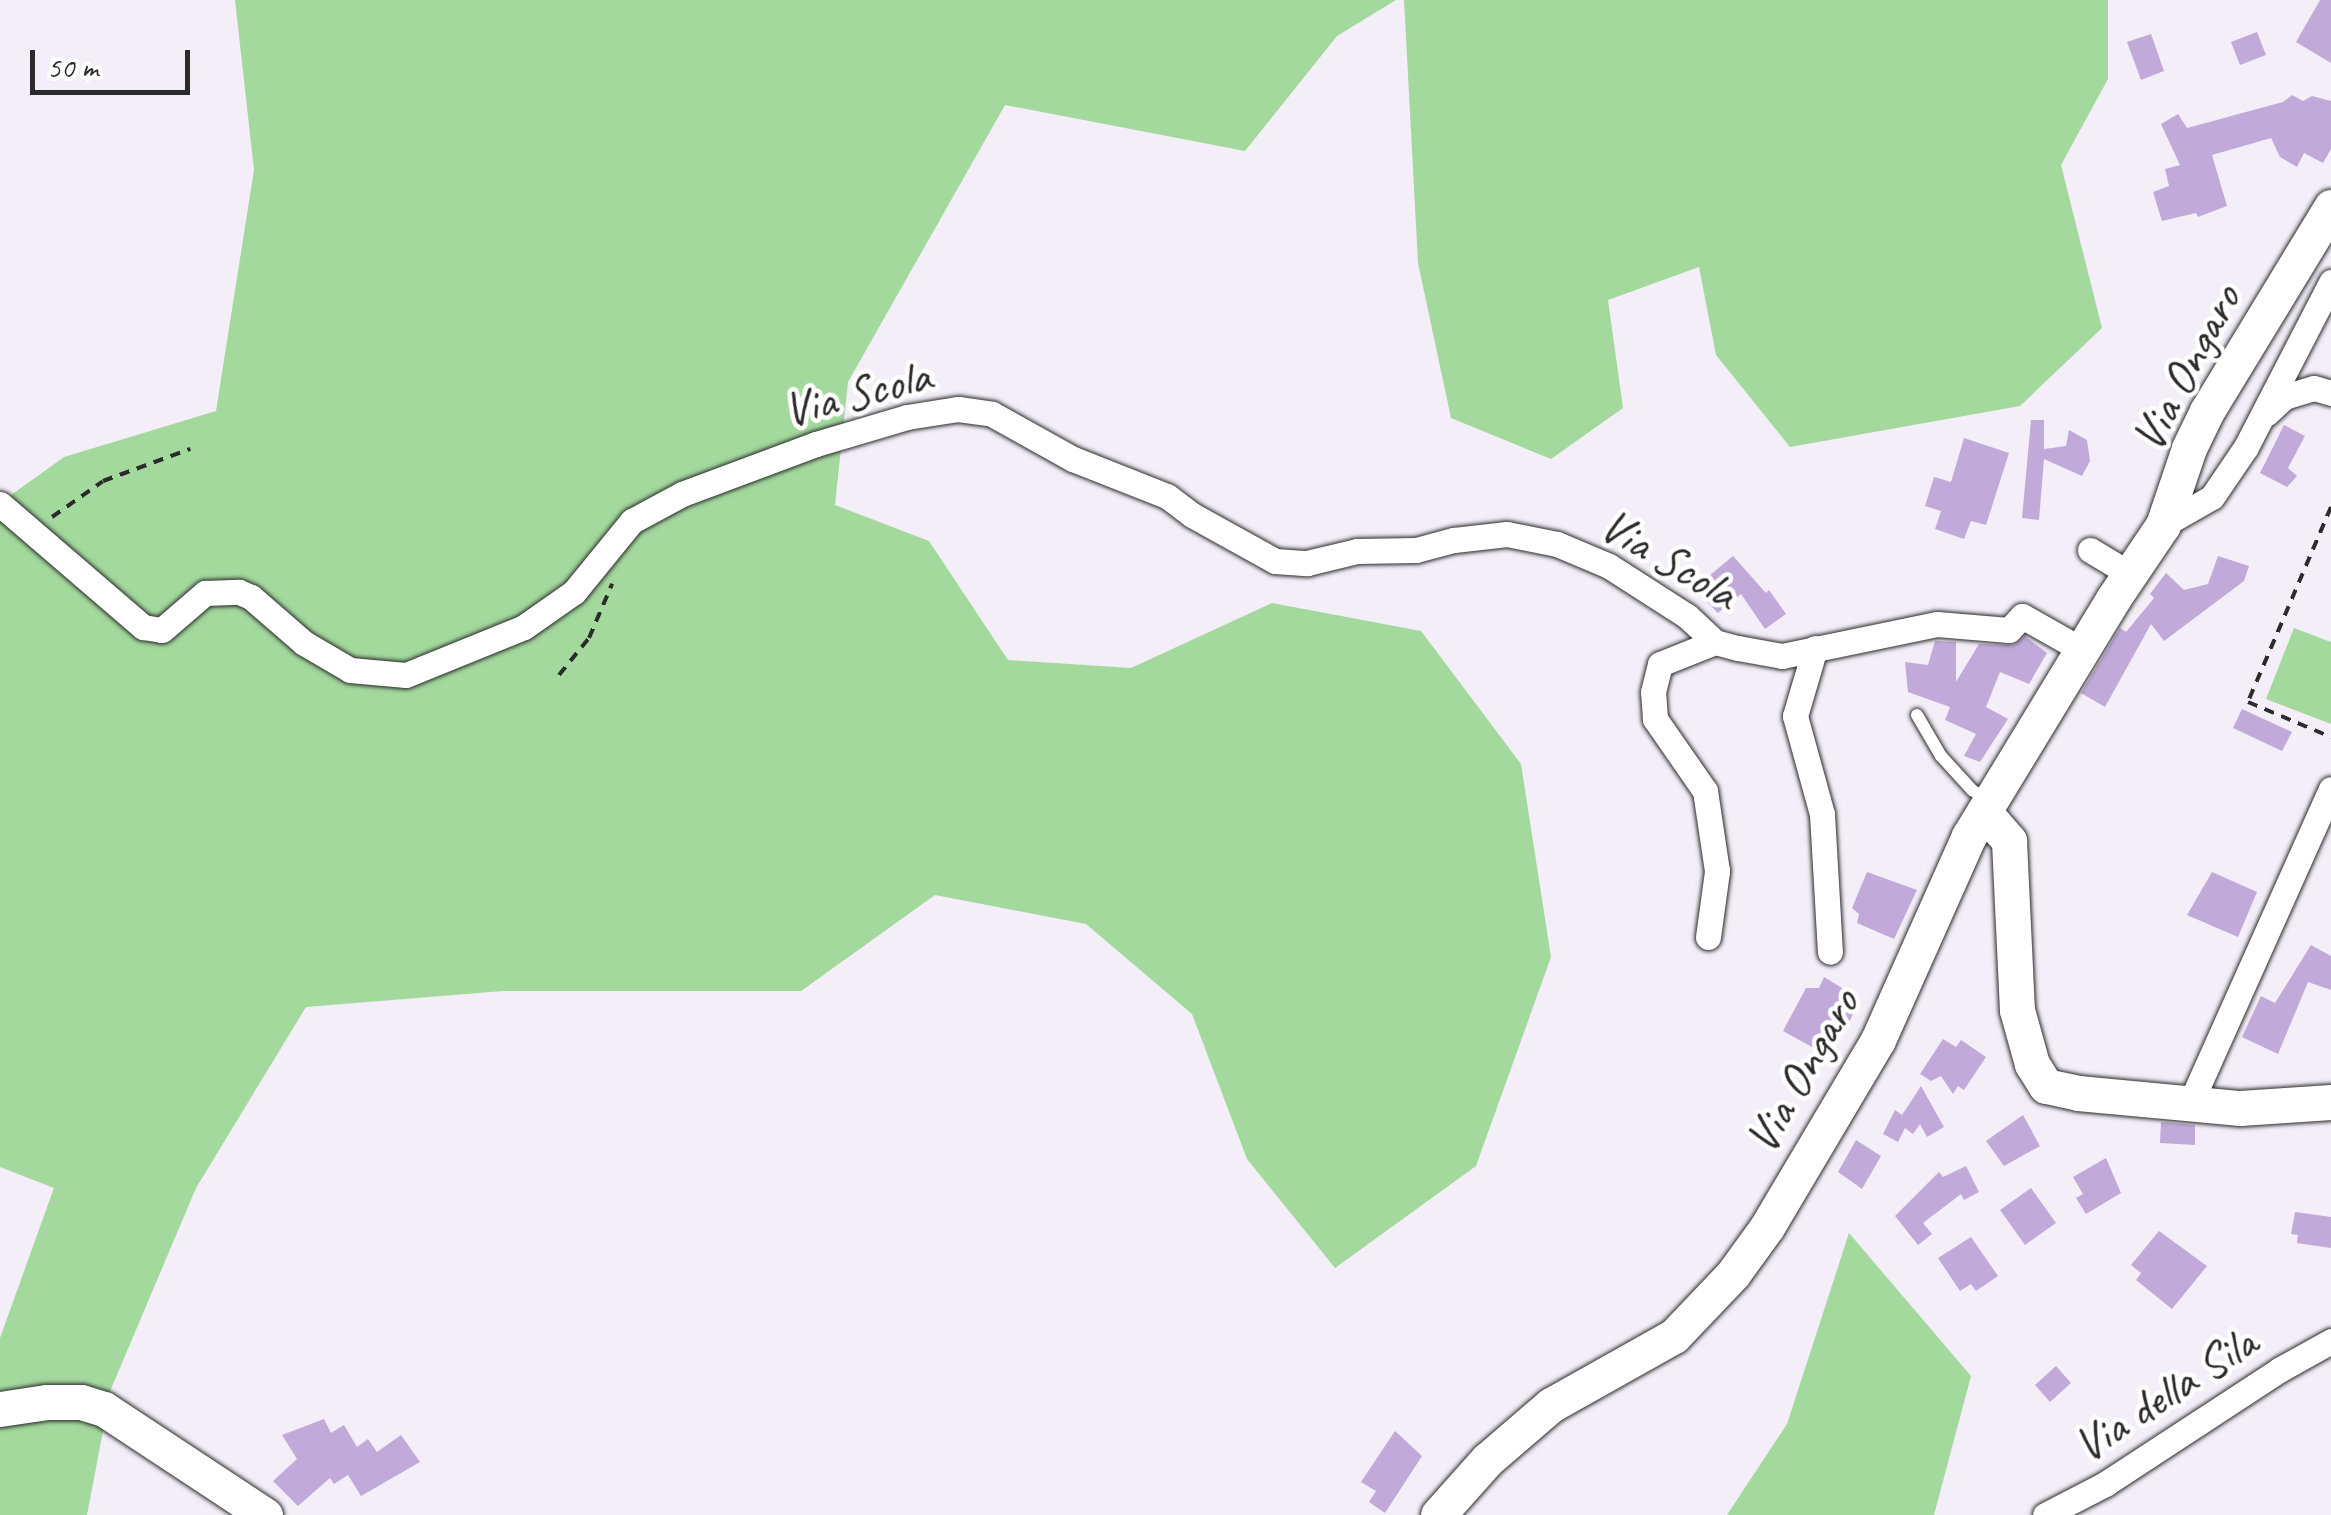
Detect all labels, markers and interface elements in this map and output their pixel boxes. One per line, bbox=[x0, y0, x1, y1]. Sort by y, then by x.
scale bar bbox=[35, 30, 195, 92]
text: 50 m bbox=[47, 48, 98, 86]
street label: Via Ongaro bbox=[2118, 275, 2254, 461]
street label: Via Scola bbox=[779, 347, 935, 439]
street label: Via Scola bbox=[1591, 496, 1747, 622]
street label: Via Ongaro bbox=[1732, 978, 1872, 1164]
street label: Via della Sila bbox=[2063, 1314, 2267, 1474]

